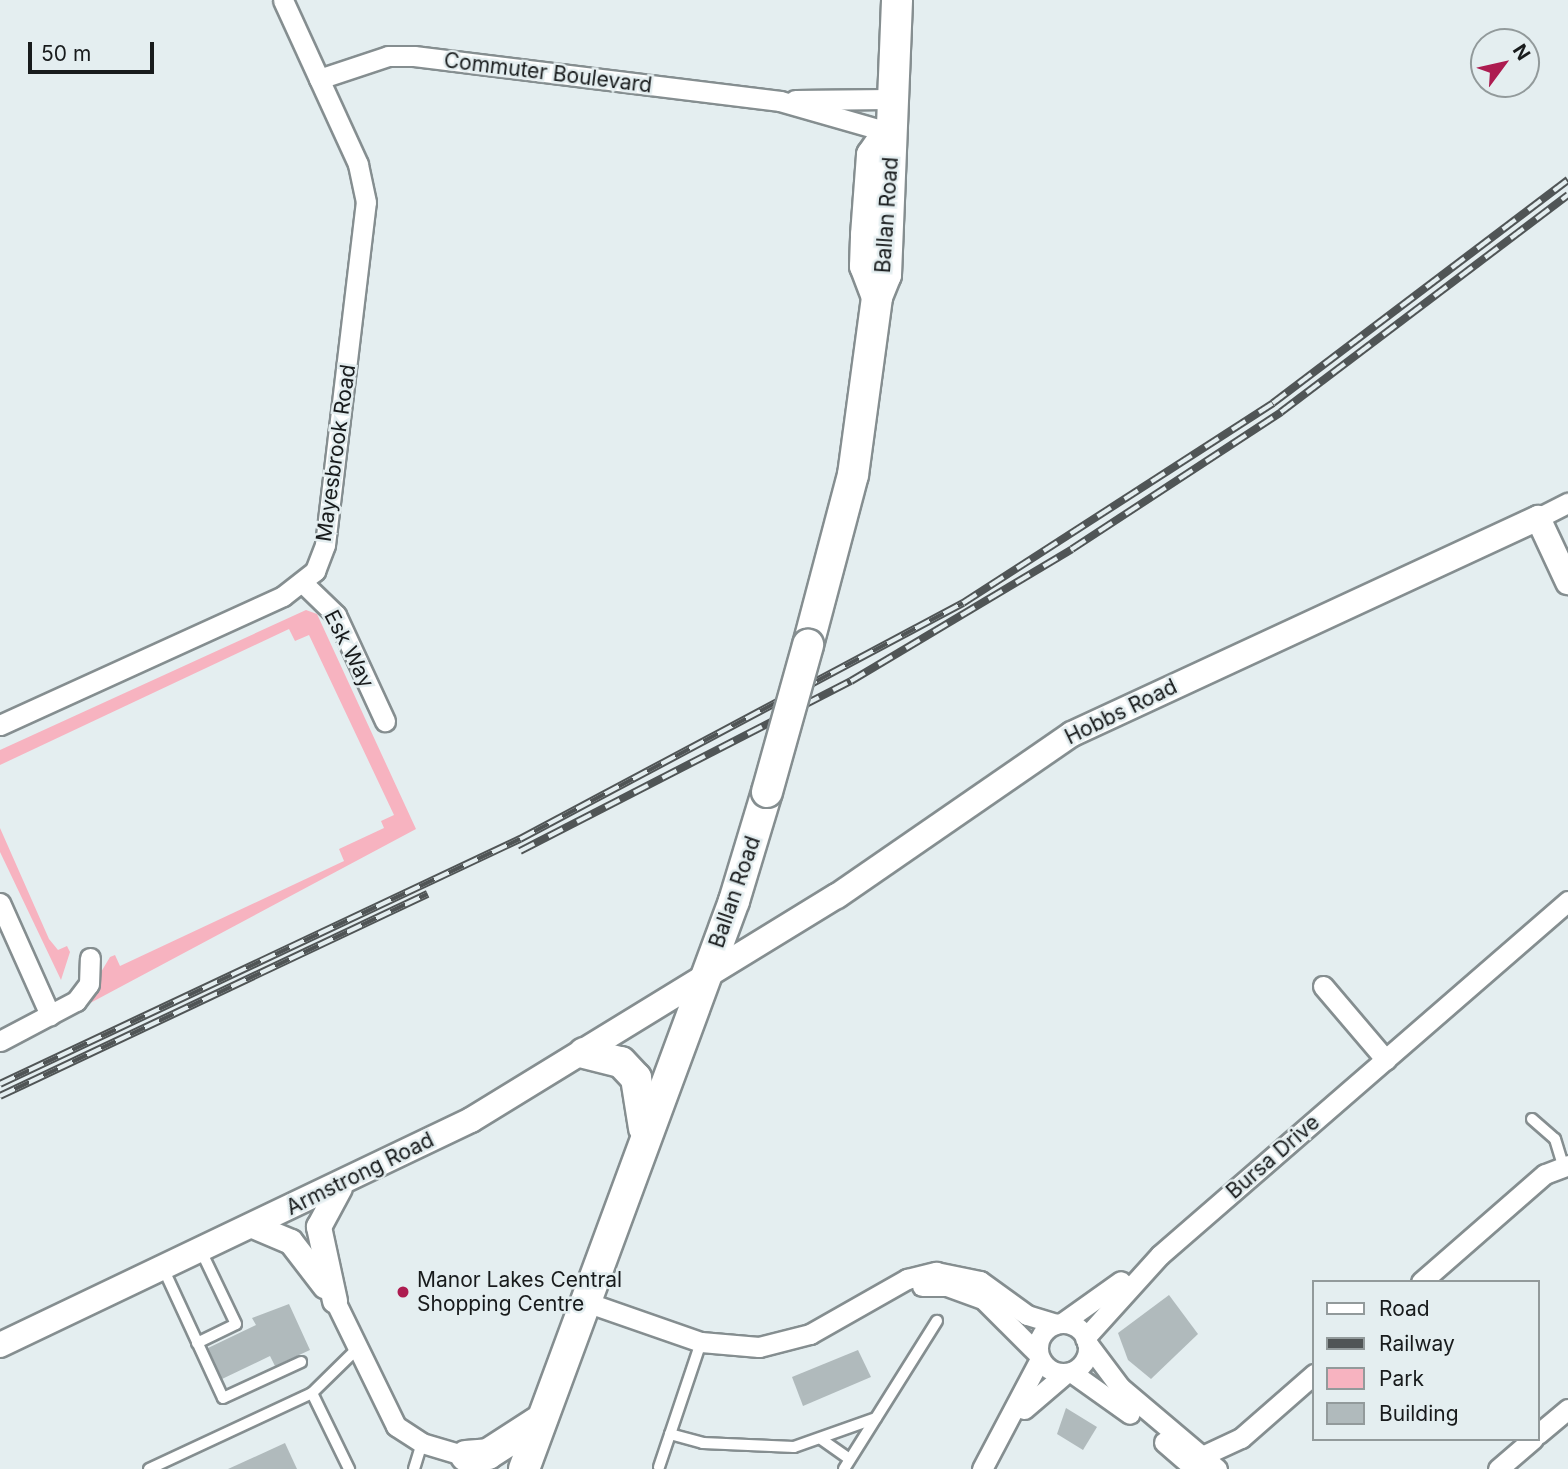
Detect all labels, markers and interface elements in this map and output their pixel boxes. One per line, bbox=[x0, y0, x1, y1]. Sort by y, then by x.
scale bar bbox=[32, 28, 158, 72]
north arrow bbox=[1470, 28, 1540, 98]
text: N bbox=[1508, 40, 1535, 65]
text: 50 m bbox=[41, 41, 91, 66]
street label: Commuter Boulevard bbox=[443, 48, 653, 98]
street label: Ballan Road bbox=[870, 156, 904, 274]
street label: Mayesbrook Road bbox=[311, 363, 361, 543]
street label: Esk Way bbox=[319, 606, 379, 692]
street label: Hobbs Road bbox=[1061, 674, 1181, 750]
street label: Ballan Road bbox=[704, 833, 766, 951]
street label: Bursa Drive bbox=[1221, 1110, 1325, 1204]
street label: Armstrong Road bbox=[282, 1127, 438, 1221]
place label: Manor Lakes Central Shopping Centre bbox=[417, 1267, 622, 1317]
legend bbox=[1312, 1280, 1540, 1441]
marker: Manor Lakes Central Shopping Centre bbox=[395, 1284, 411, 1300]
text: Road bbox=[1379, 1296, 1430, 1321]
text: Railway bbox=[1379, 1331, 1455, 1356]
text: Park bbox=[1379, 1366, 1424, 1391]
text: Building bbox=[1379, 1401, 1459, 1426]

